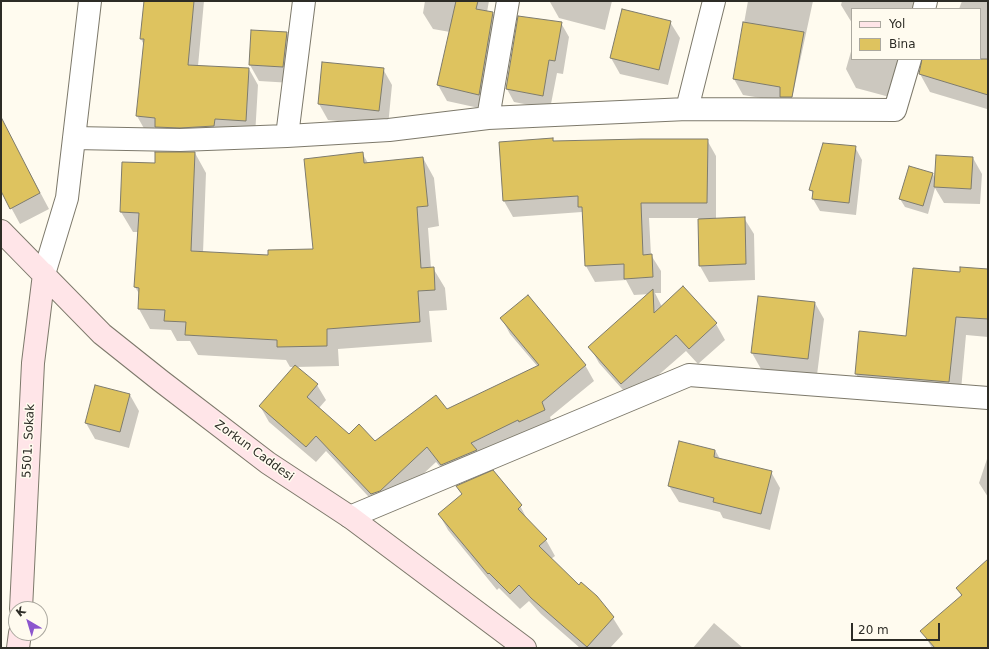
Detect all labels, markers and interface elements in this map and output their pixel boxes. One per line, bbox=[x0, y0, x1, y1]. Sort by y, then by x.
legend bbox=[851, 8, 981, 60]
text: Yol bbox=[889, 17, 905, 31]
text: Bina bbox=[889, 37, 916, 51]
street label: 5501. Sokak bbox=[20, 404, 38, 478]
street label: Zorkun Caddesi bbox=[212, 418, 296, 484]
north arrow bbox=[8, 601, 48, 641]
text: K bbox=[14, 604, 28, 620]
scale bar bbox=[853, 615, 942, 641]
text: 20 m bbox=[858, 623, 889, 637]

